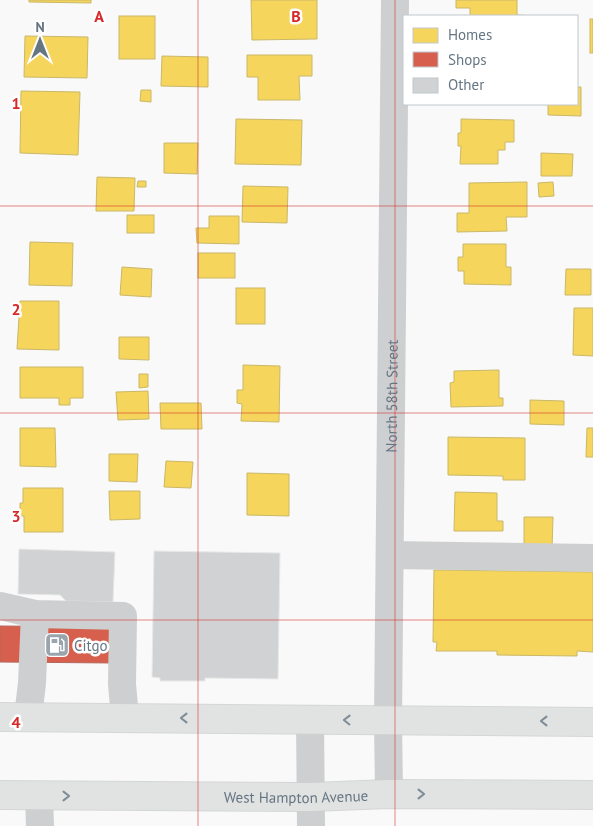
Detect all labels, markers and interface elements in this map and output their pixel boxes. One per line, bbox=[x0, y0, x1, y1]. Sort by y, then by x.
text: A bbox=[94, 6, 104, 26]
text: B bbox=[291, 6, 301, 26]
north arrow bbox=[15, 15, 65, 65]
legend bbox=[403, 15, 578, 105]
text: N bbox=[35, 18, 45, 36]
text: Homes bbox=[448, 25, 492, 44]
text: Shops bbox=[448, 50, 487, 69]
text: Other bbox=[448, 75, 484, 94]
text: 1 bbox=[11, 93, 21, 113]
text: 2 bbox=[11, 299, 21, 319]
street label: North 58th Street bbox=[381, 339, 401, 453]
text: 3 bbox=[11, 506, 21, 526]
fuel station icon: Citgo bbox=[44, 632, 70, 658]
place label: Citgo bbox=[74, 636, 108, 655]
text: 4 bbox=[11, 712, 21, 732]
one-way arrow bbox=[180, 713, 188, 723]
one-way arrow bbox=[343, 714, 351, 725]
one-way arrow bbox=[540, 716, 548, 726]
street label: West Hampton Avenue bbox=[224, 785, 368, 807]
one-way arrow bbox=[418, 789, 425, 799]
one-way arrow bbox=[62, 791, 70, 801]

